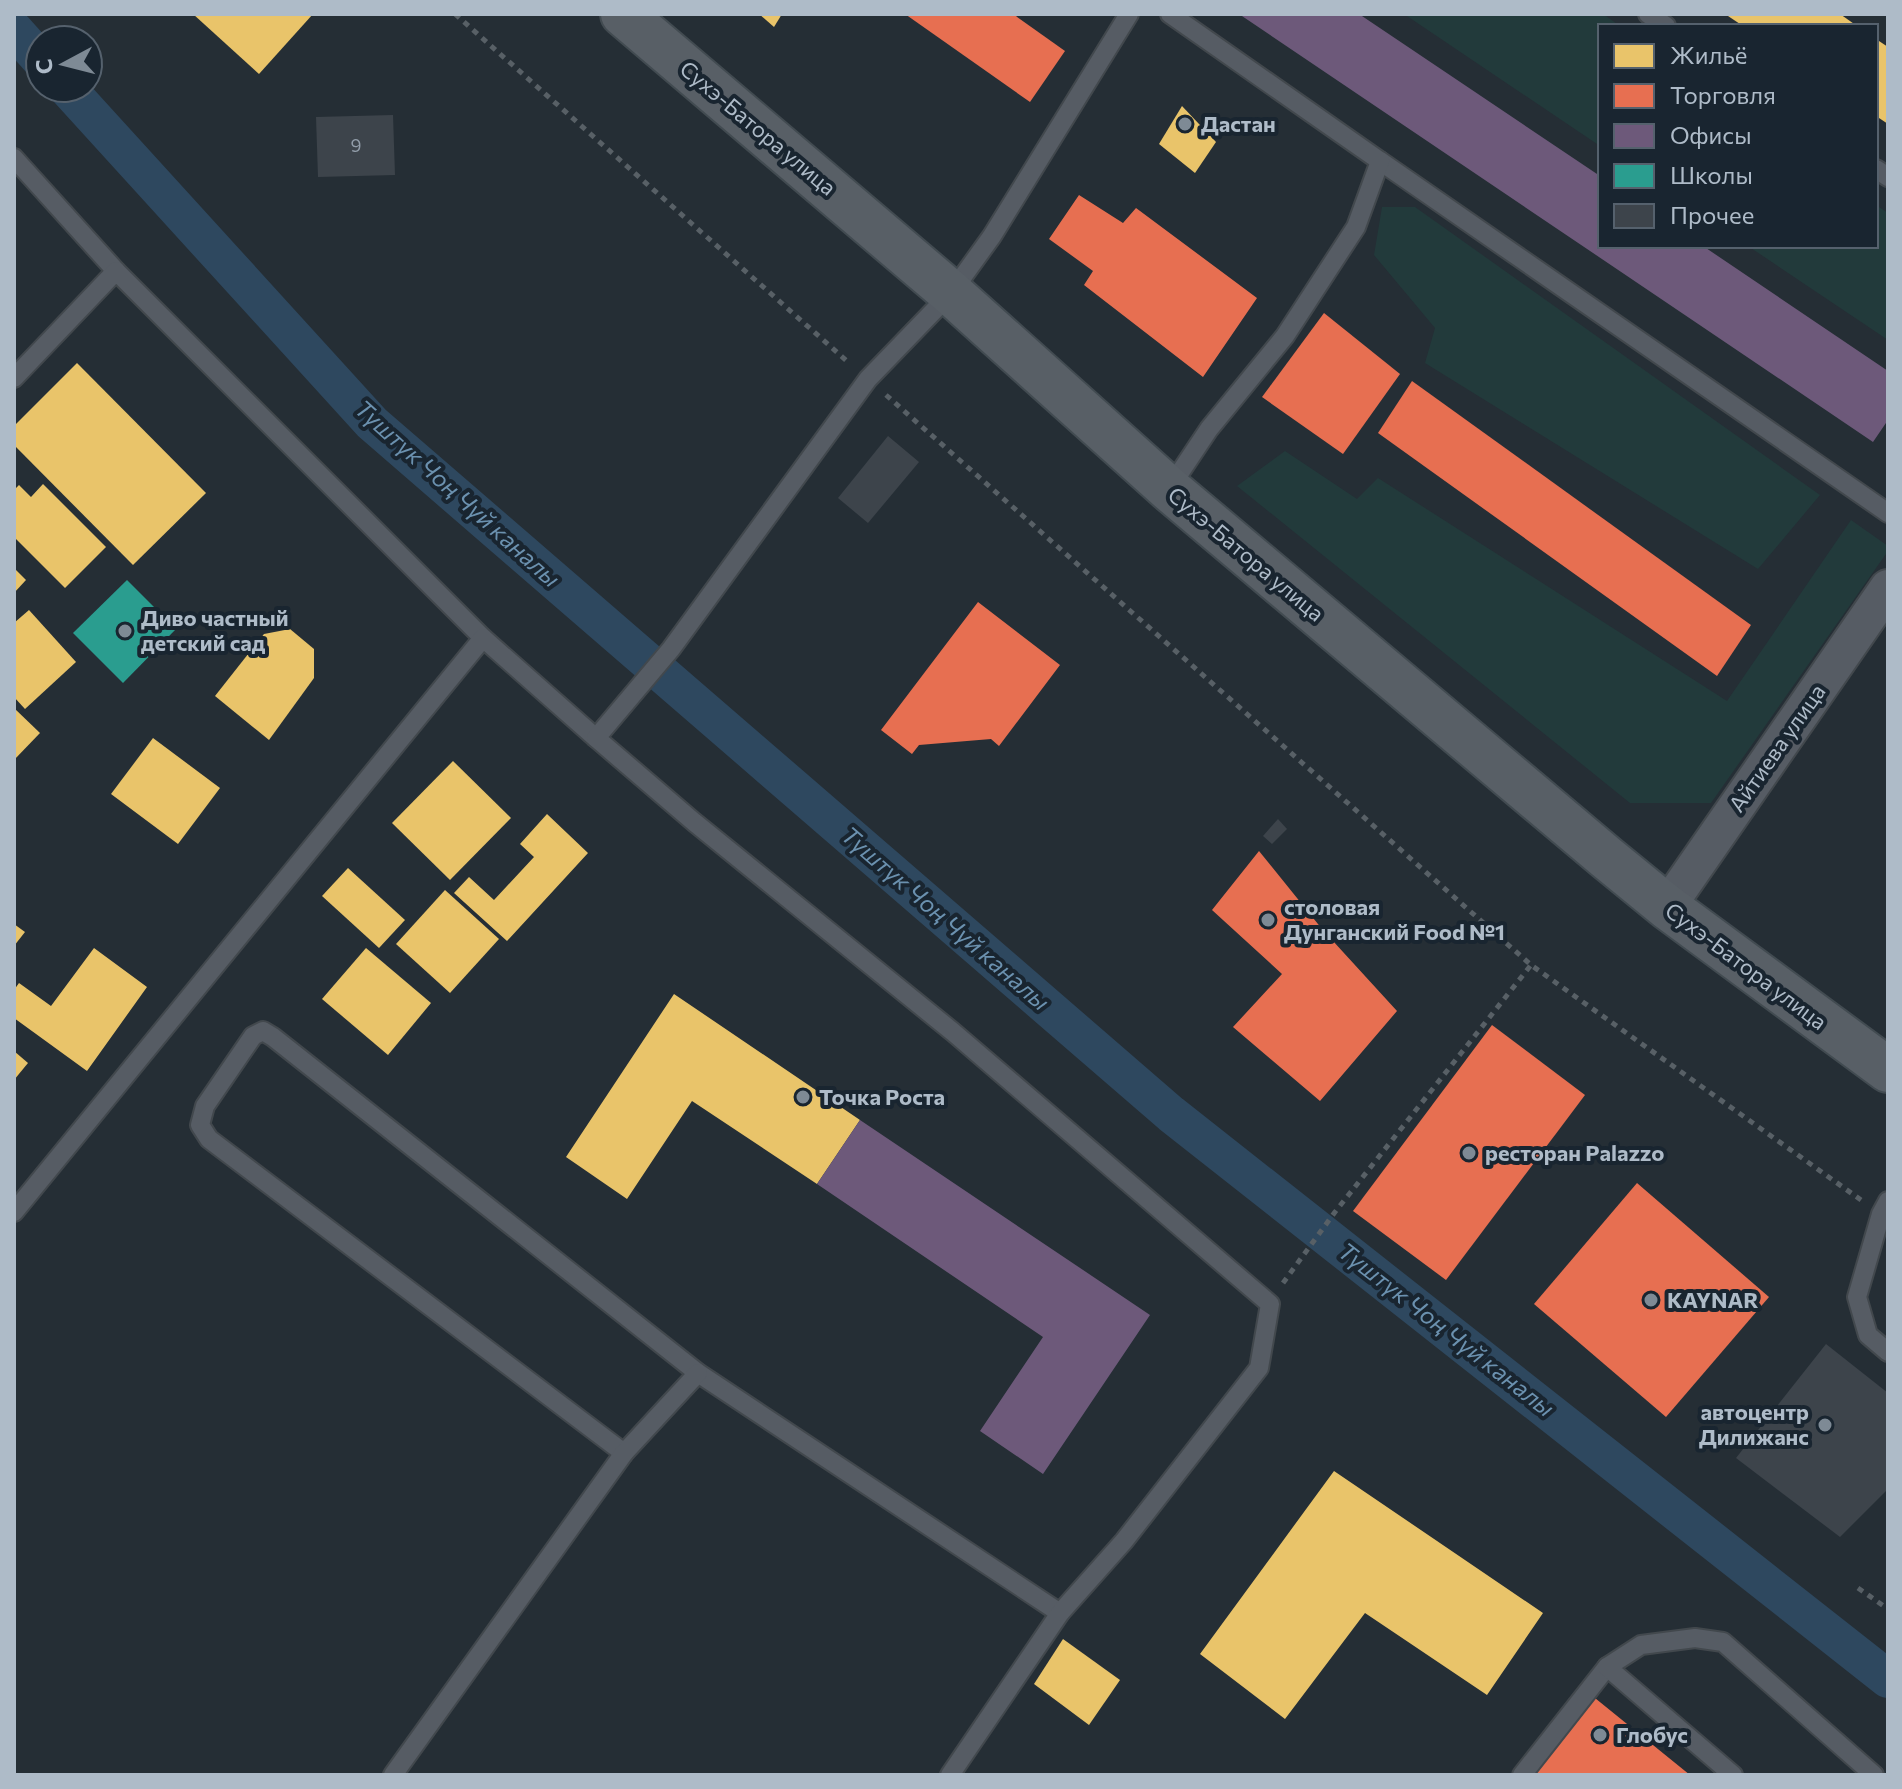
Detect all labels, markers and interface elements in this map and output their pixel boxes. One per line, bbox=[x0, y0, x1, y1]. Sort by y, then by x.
north arrow bbox=[24, 24, 104, 104]
legend bbox=[1598, 24, 1878, 248]
text: Жильё bbox=[1670, 40, 1747, 69]
street label: Сухэ-Батора улица bbox=[675, 55, 842, 201]
text: С bbox=[29, 57, 58, 76]
text: Торговля bbox=[1670, 80, 1776, 109]
place label: Дастан bbox=[1201, 110, 1276, 137]
marker: Дастан bbox=[1176, 115, 1194, 133]
text: Офисы bbox=[1670, 120, 1752, 149]
house number: 9 bbox=[351, 134, 361, 156]
text: Школы bbox=[1670, 160, 1753, 189]
text: Прочее bbox=[1670, 200, 1754, 229]
water label: Түштүк Чоң Чүй каналы bbox=[350, 393, 566, 593]
street label: Сухэ-Батора улица bbox=[1163, 481, 1330, 627]
place label: Диво частный детский сад bbox=[141, 604, 289, 656]
marker: Диво частный детский сад bbox=[116, 622, 134, 640]
street label: Айтиева улица bbox=[1723, 679, 1831, 817]
water label: Түштүк Чоң Чүй каналы bbox=[836, 820, 1056, 1016]
place label: столовая Дунганский Food №1 bbox=[1284, 893, 1505, 945]
street label: Сухэ-Батора улица bbox=[1660, 896, 1832, 1035]
marker: столовая Дунганский Food №1 bbox=[1259, 911, 1277, 929]
place label: Точка Роста bbox=[819, 1083, 945, 1110]
marker: Точка Роста bbox=[794, 1088, 812, 1106]
place label: ресторан Palazzo bbox=[1485, 1139, 1664, 1166]
marker: ресторан Palazzo bbox=[1460, 1144, 1478, 1162]
water label: Түштүк Чоң Чүй каналы bbox=[1333, 1236, 1561, 1422]
place label: KAYNAR bbox=[1667, 1286, 1759, 1313]
marker: KAYNAR bbox=[1642, 1291, 1660, 1309]
place label: автоцентр Дилижанс bbox=[1699, 1398, 1809, 1450]
marker: автоцентр Дилижанс bbox=[1816, 1416, 1834, 1434]
place label: Глобус bbox=[1616, 1721, 1688, 1748]
marker: Глобус bbox=[1591, 1726, 1609, 1744]

